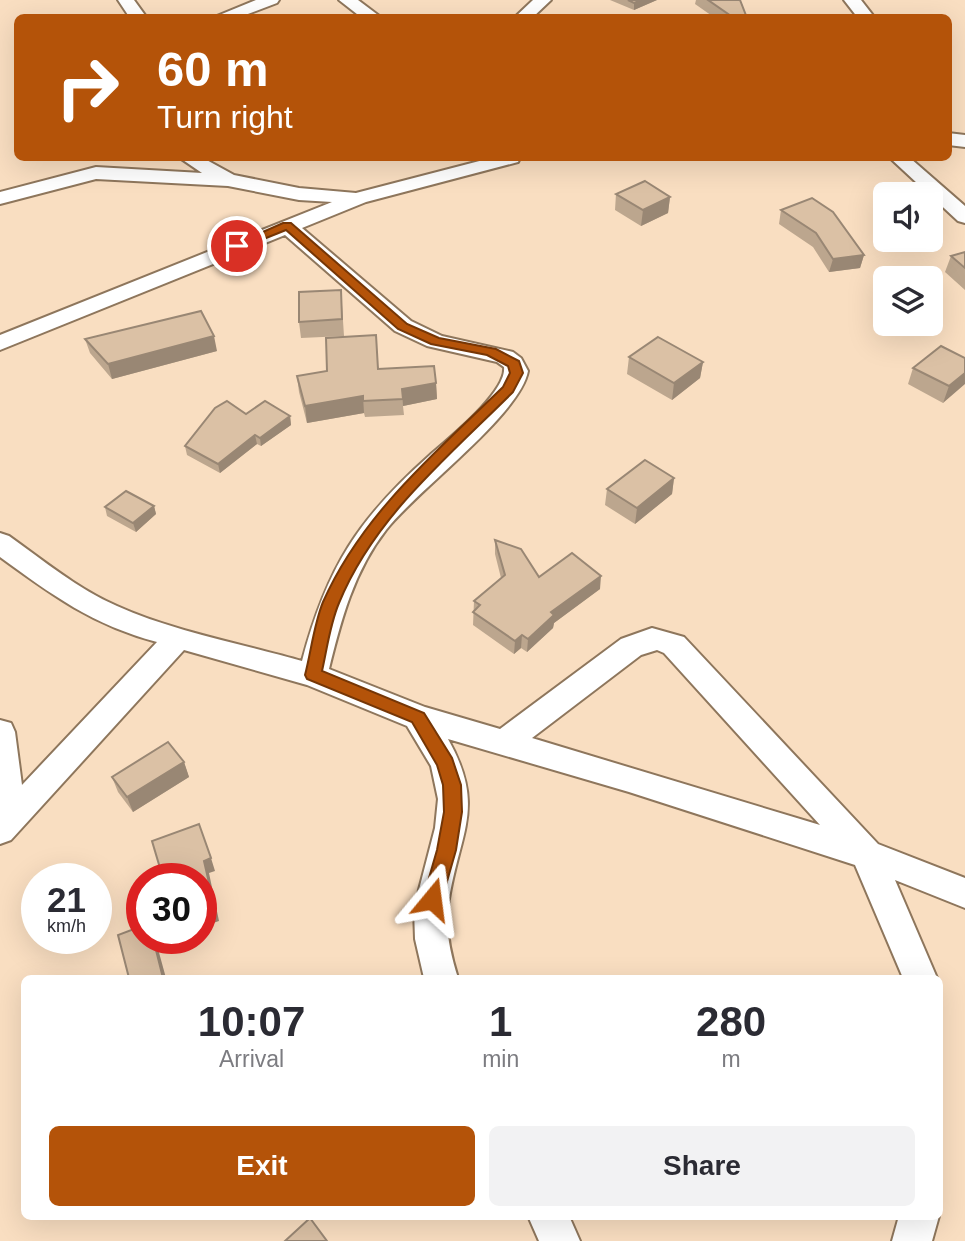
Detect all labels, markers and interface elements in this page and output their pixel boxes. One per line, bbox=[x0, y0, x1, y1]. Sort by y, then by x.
icon: right bbox=[42, 42, 133, 133]
text: 60 m bbox=[157, 42, 269, 96]
text: Turn right bbox=[157, 99, 293, 135]
map controls bbox=[873, 182, 943, 336]
button: sound bbox=[873, 182, 943, 252]
pin bbox=[207, 216, 267, 276]
icon: arrive bbox=[218, 227, 256, 265]
button: layers bbox=[873, 266, 943, 336]
position arrow bbox=[395, 862, 469, 936]
speed limit sign: 30 bbox=[126, 863, 217, 954]
text: 21 bbox=[47, 880, 86, 919]
text: km/h bbox=[47, 916, 86, 936]
text: 10:07 bbox=[198, 998, 305, 1045]
text: 1 bbox=[489, 998, 512, 1045]
text: 280 bbox=[696, 998, 766, 1045]
text: Arrival bbox=[219, 1046, 284, 1072]
text: min bbox=[482, 1046, 519, 1072]
text: m bbox=[722, 1046, 741, 1072]
button: Exit bbox=[49, 1126, 475, 1206]
button: Share bbox=[489, 1126, 915, 1206]

